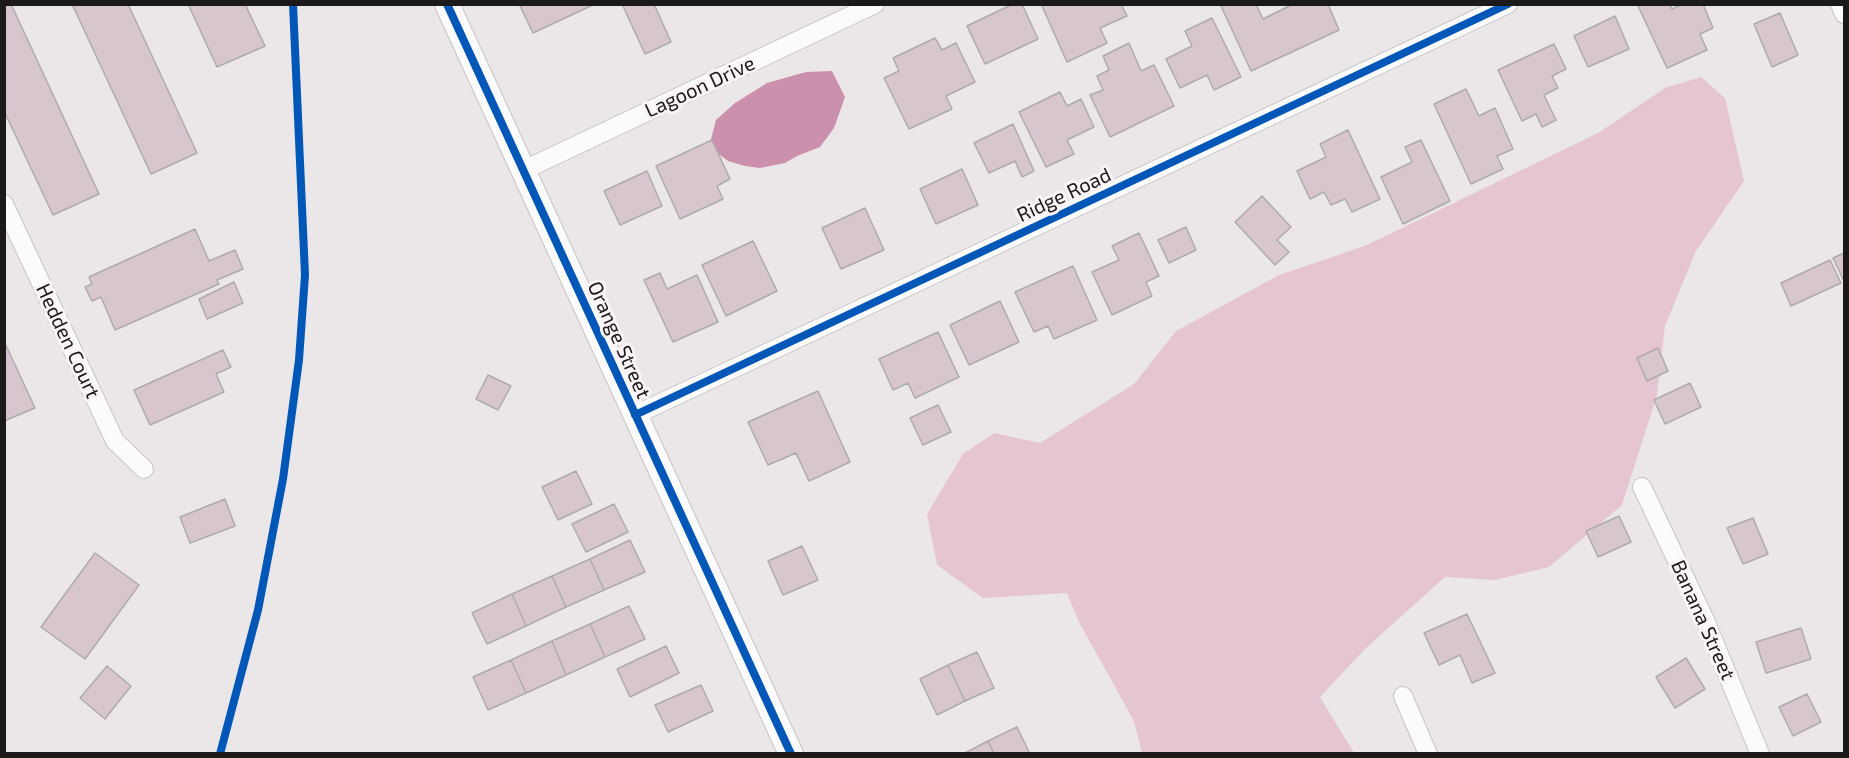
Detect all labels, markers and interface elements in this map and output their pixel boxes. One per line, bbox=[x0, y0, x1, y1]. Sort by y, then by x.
street label: Lagoon Drive bbox=[641, 51, 759, 123]
street label: Ridge Road bbox=[1013, 163, 1115, 227]
street label: Orange Street bbox=[582, 278, 656, 402]
street label: Hedden Court bbox=[31, 280, 105, 402]
street label: Banana Street bbox=[1666, 556, 1740, 684]

